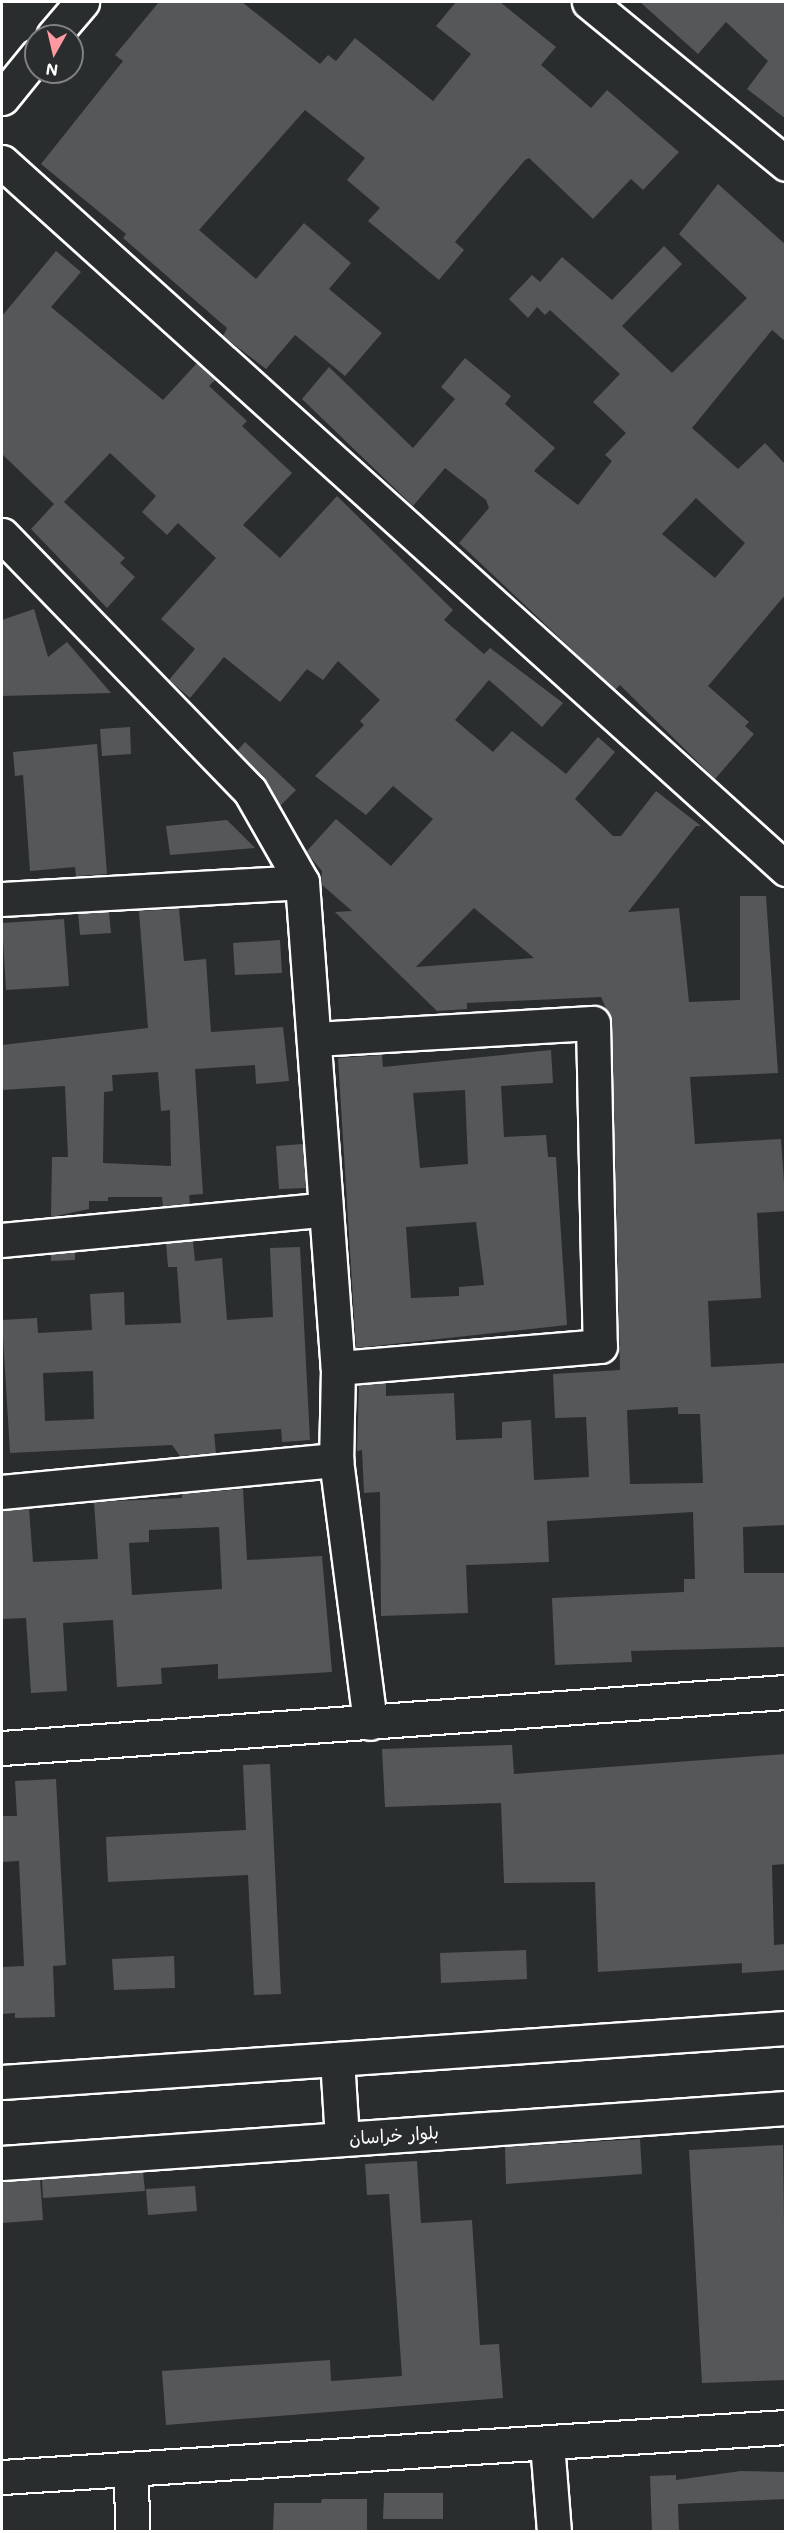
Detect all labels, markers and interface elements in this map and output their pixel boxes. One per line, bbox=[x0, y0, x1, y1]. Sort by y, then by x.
north arrow bbox=[24, 24, 84, 84]
text: N bbox=[44, 59, 59, 82]
street label: بلوار خراسان bbox=[348, 2121, 440, 2149]

